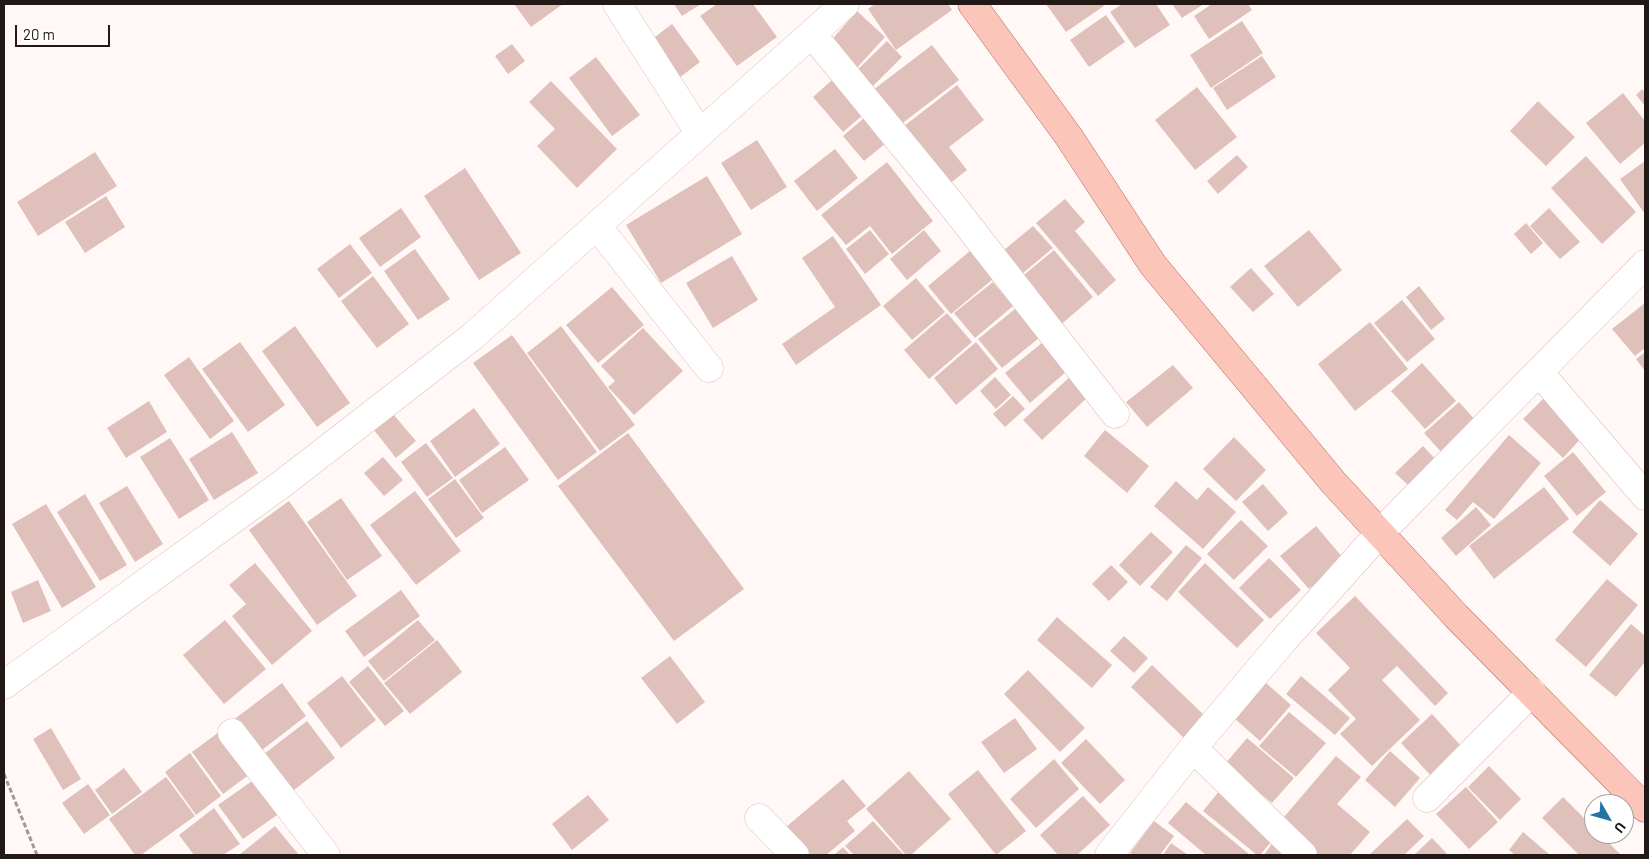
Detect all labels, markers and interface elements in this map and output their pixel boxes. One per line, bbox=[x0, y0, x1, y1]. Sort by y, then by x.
scale bar bbox=[18, 15, 112, 47]
text: 20 m bbox=[23, 25, 55, 43]
north arrow bbox=[1584, 794, 1634, 844]
text: U bbox=[1611, 819, 1630, 837]

